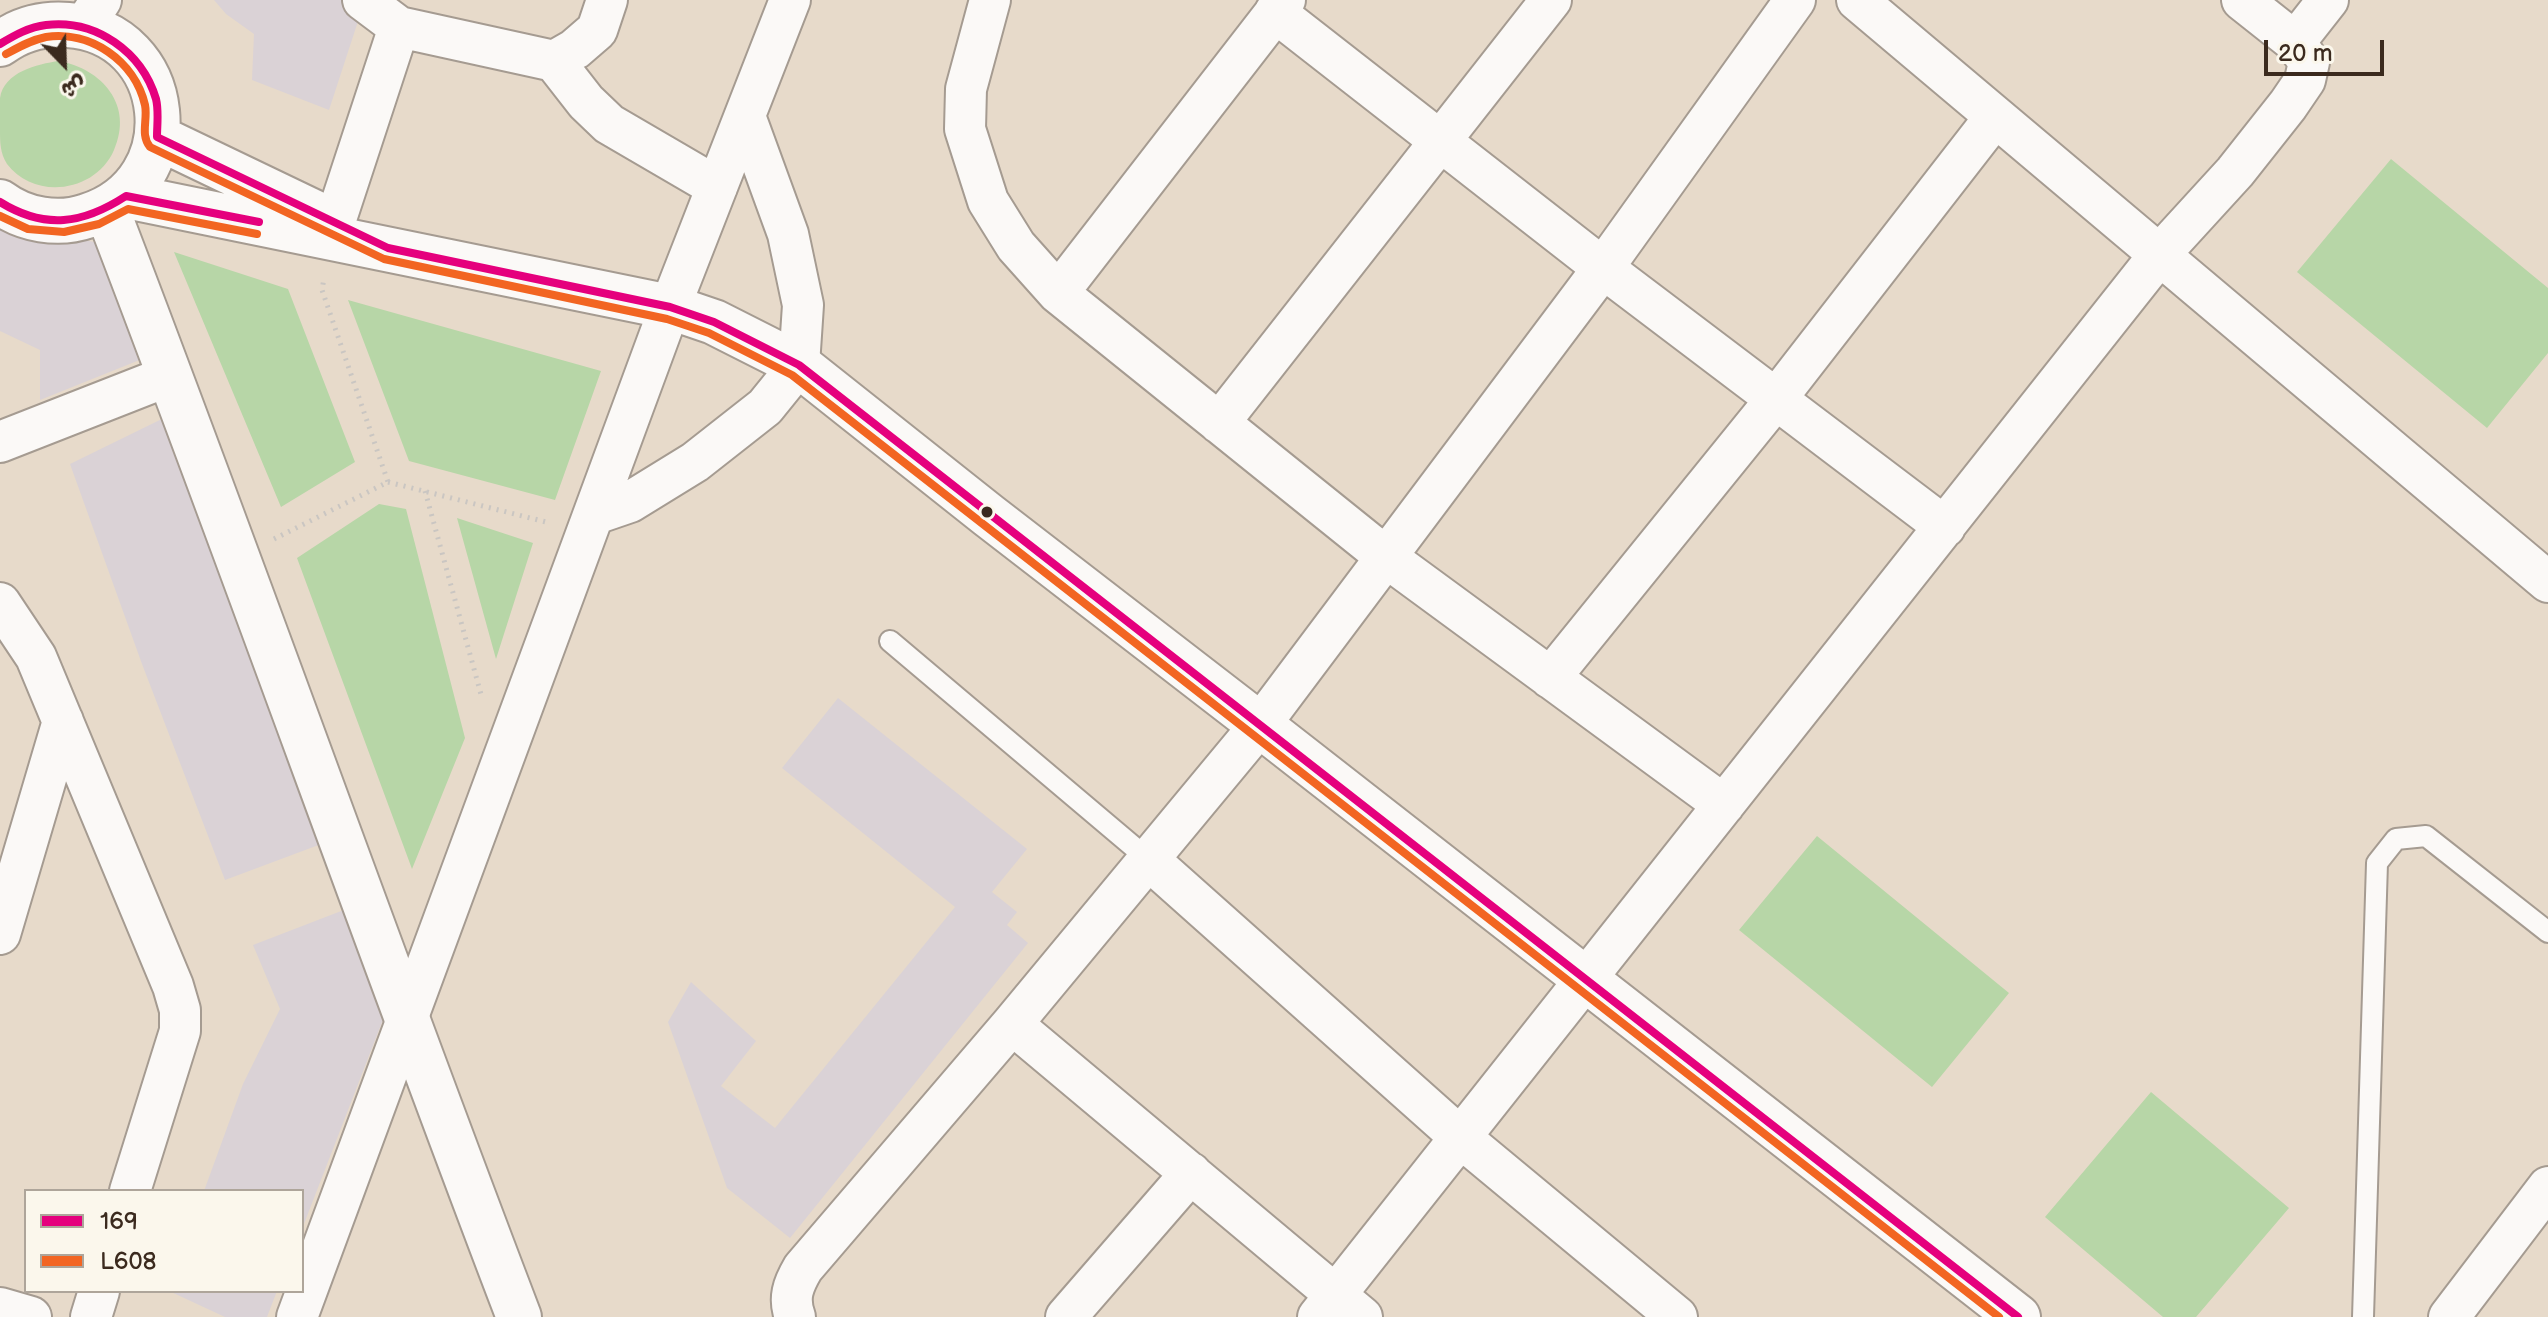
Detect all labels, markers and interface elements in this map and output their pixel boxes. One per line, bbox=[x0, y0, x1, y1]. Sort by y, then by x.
north arrow bbox=[24, 24, 104, 104]
scale bar bbox=[2268, 24, 2388, 74]
text: 20 m bbox=[2278, 39, 2333, 68]
text: ش bbox=[57, 69, 90, 104]
unlabelled marker bbox=[979, 504, 995, 520]
legend bbox=[24, 1189, 304, 1293]
text: 169 bbox=[100, 1207, 138, 1236]
text: L608 bbox=[100, 1247, 157, 1276]

